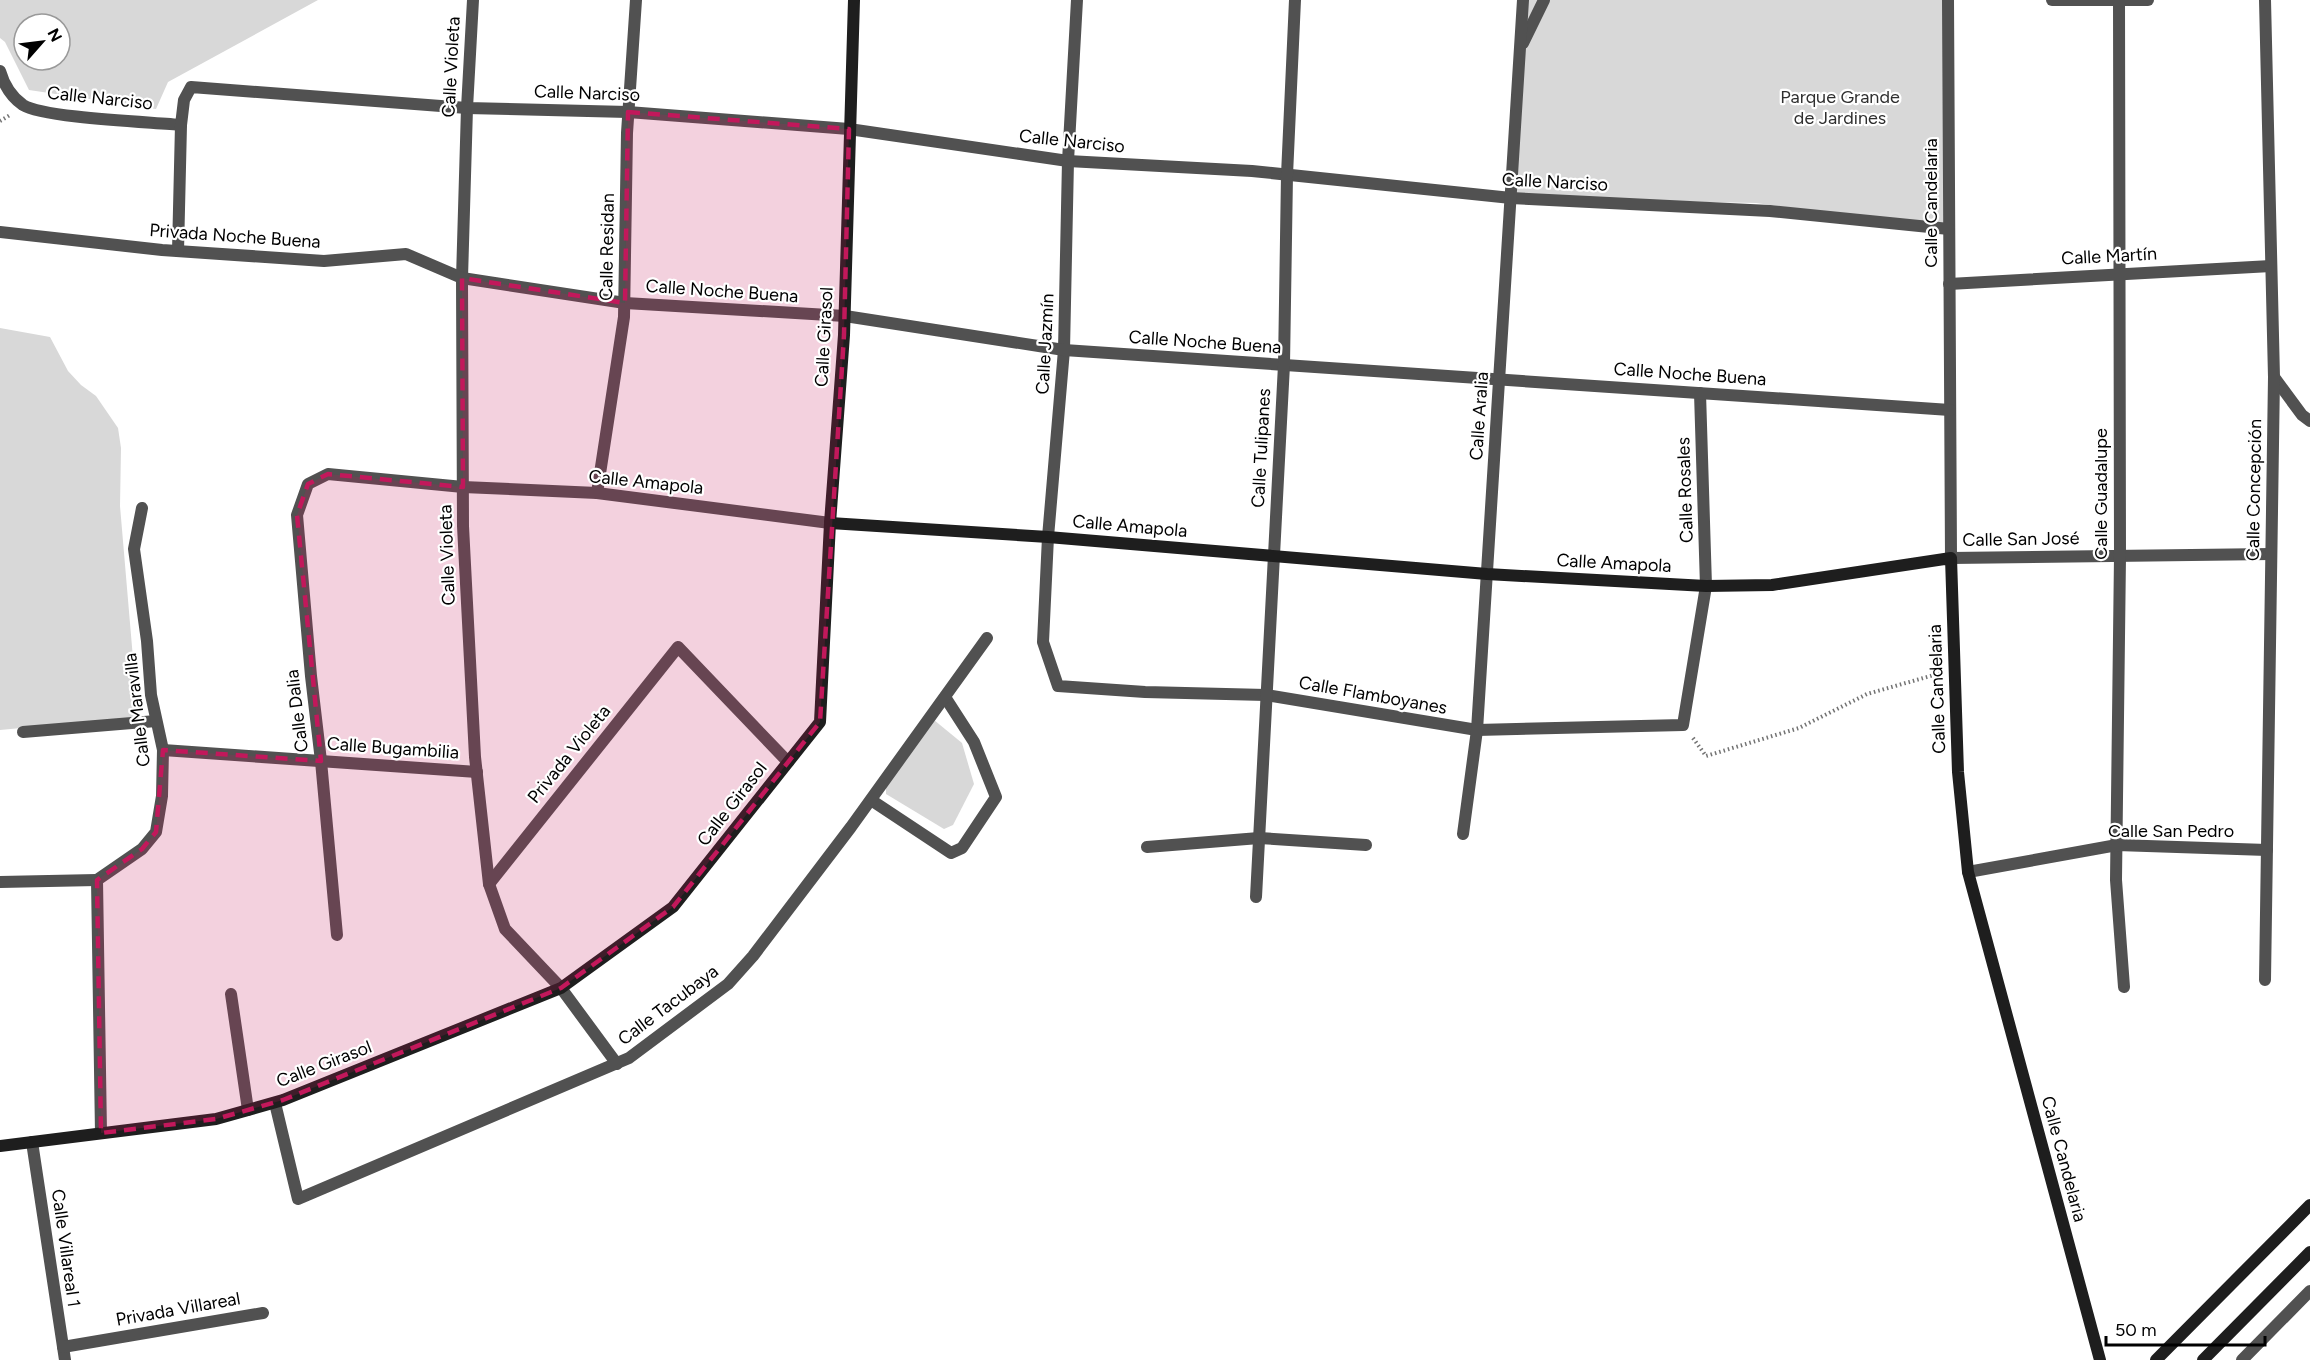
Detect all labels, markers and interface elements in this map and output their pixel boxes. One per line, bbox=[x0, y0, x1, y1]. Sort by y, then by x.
north arrow bbox=[12, 12, 72, 72]
street label: Calle Violeta bbox=[437, 16, 465, 118]
text: N bbox=[44, 25, 66, 45]
street label: Calle Narciso bbox=[534, 80, 640, 106]
street label: Calle Narciso bbox=[46, 82, 154, 114]
park label: Parque Grande de Jardines bbox=[1780, 86, 1900, 129]
street label: Calle Narciso bbox=[1018, 125, 1126, 157]
street label: Calle Candelaria bbox=[1920, 138, 1942, 268]
street label: Calle Narciso bbox=[1501, 168, 1609, 196]
street label: Calle Residan bbox=[595, 193, 619, 301]
street label: Privada Noche Buena bbox=[149, 219, 321, 253]
street label: Calle Martín bbox=[2061, 243, 2157, 269]
street label: Calle Noche Buena bbox=[645, 275, 799, 307]
street label: Calle Girasol bbox=[810, 286, 838, 388]
street label: Calle Jazmín bbox=[1031, 293, 1059, 395]
street label: Calle Noche Buena bbox=[1128, 326, 1282, 358]
street label: Calle Noche Buena bbox=[1613, 358, 1767, 390]
street label: Calle Aralia bbox=[1465, 371, 1493, 461]
street label: Calle Tulipanes bbox=[1247, 388, 1275, 508]
street label: Calle Concepción bbox=[2242, 419, 2266, 561]
street label: Calle Guadalupe bbox=[2090, 428, 2112, 560]
street label: Calle Rosales bbox=[1672, 437, 1698, 543]
street label: Calle Amapola bbox=[588, 465, 704, 499]
street label: Calle Violeta bbox=[434, 504, 460, 606]
street label: Calle Amapola bbox=[1072, 510, 1188, 542]
street label: Calle San José bbox=[1962, 527, 2080, 551]
street label: Calle Amapola bbox=[1556, 549, 1672, 577]
street label: Calle Candelaria bbox=[1924, 624, 1950, 754]
street label: Calle Maravilla bbox=[119, 652, 155, 768]
street label: Calle Dalia bbox=[281, 668, 313, 754]
street label: Calle Flamboyanes bbox=[1297, 671, 1449, 719]
street label: Privada Violeta bbox=[523, 700, 615, 808]
street label: Calle Bugambilia bbox=[326, 732, 460, 764]
street label: Calle Girasol bbox=[692, 758, 772, 850]
street label: Calle San Pedro bbox=[2108, 820, 2234, 842]
street label: Calle Tacubaya bbox=[613, 960, 723, 1050]
street label: Calle Girasol bbox=[273, 1036, 375, 1092]
street label: Calle Candelaria bbox=[2037, 1094, 2091, 1224]
street label: Calle Villareal 1 bbox=[47, 1188, 85, 1308]
street label: Privada Villareal bbox=[114, 1287, 242, 1331]
scale bar bbox=[2106, 1309, 2265, 1347]
text: 50 m bbox=[2115, 1319, 2157, 1341]

